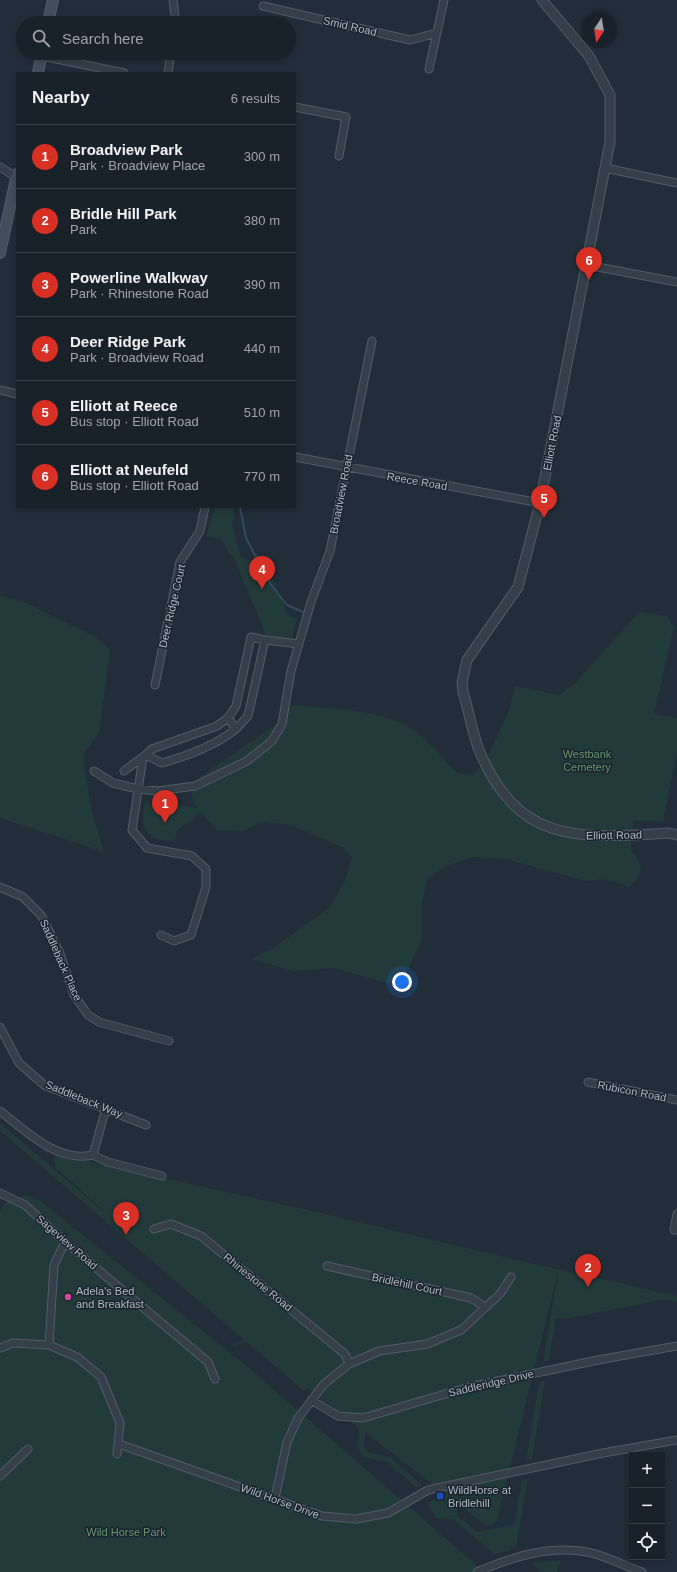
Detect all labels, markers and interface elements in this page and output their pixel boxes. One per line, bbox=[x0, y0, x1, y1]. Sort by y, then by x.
north arrow bbox=[581, 12, 617, 48]
street label: Smid Road bbox=[322, 14, 378, 38]
search box bbox=[16, 16, 296, 60]
icon: search bbox=[30, 27, 52, 49]
text: Search here bbox=[62, 30, 144, 47]
text: Nearby bbox=[32, 88, 90, 107]
text: 6 results bbox=[231, 91, 280, 106]
text: Broadview Park bbox=[70, 141, 183, 158]
text: 1 bbox=[41, 149, 49, 164]
text: 300 m bbox=[244, 149, 280, 164]
text: Park · Broadview Place bbox=[70, 158, 205, 173]
text: Bridle Hill Park bbox=[70, 205, 177, 222]
text: 2 bbox=[41, 213, 49, 228]
text: 380 m bbox=[244, 213, 280, 228]
text: Park bbox=[70, 222, 97, 237]
pin: 6 bbox=[576, 247, 602, 280]
text: Powerline Walkway bbox=[70, 269, 208, 286]
text: 3 bbox=[41, 277, 49, 292]
text: 390 m bbox=[244, 277, 280, 292]
text: Park · Rhinestone Road bbox=[70, 286, 209, 301]
text: Deer Ridge Park bbox=[70, 333, 186, 350]
text: 4 bbox=[41, 341, 49, 356]
text: 440 m bbox=[244, 341, 280, 356]
text: Park · Broadview Road bbox=[70, 350, 204, 365]
text: Elliott at Reece bbox=[70, 397, 178, 414]
text: 5 bbox=[41, 405, 49, 420]
text: 510 m bbox=[244, 405, 280, 420]
text: Bus stop · Elliott Road bbox=[70, 414, 199, 429]
street label: Elliott Road bbox=[541, 414, 563, 472]
street label: Broadview Road bbox=[327, 453, 355, 535]
text: Elliott at Neufeld bbox=[70, 461, 188, 478]
text: 6 bbox=[41, 469, 49, 484]
text: 770 m bbox=[244, 469, 280, 484]
street label: Reece Road bbox=[386, 470, 448, 492]
text: Bus stop · Elliott Road bbox=[70, 478, 199, 493]
pin: 5 bbox=[531, 485, 557, 518]
pin: 4 bbox=[249, 556, 275, 589]
street label: Deer Ridge Court bbox=[157, 563, 187, 649]
park label: Westbank Cemetery bbox=[563, 748, 612, 773]
pin: 1 bbox=[152, 790, 178, 823]
street label: Elliott Road bbox=[586, 829, 642, 841]
street label: Saddleback Place bbox=[38, 917, 84, 1003]
your location bbox=[392, 972, 412, 992]
street label: Saddleback Way bbox=[44, 1078, 125, 1120]
street label: Rubicon Road bbox=[597, 1078, 667, 1104]
pin: 3 bbox=[113, 1202, 139, 1235]
street label: Sageview Road bbox=[34, 1212, 100, 1272]
street label: Rhinestone Road bbox=[221, 1251, 295, 1313]
pin: 2 bbox=[575, 1254, 601, 1287]
street label: Bridlehill Court bbox=[371, 1271, 443, 1297]
place label: Adela's Bed and Breakfast bbox=[76, 1285, 144, 1310]
marker: Adela's Bed and Breakfast bbox=[63, 1292, 73, 1302]
street label: Saddleridge Drive bbox=[447, 1367, 535, 1399]
map controls bbox=[629, 1452, 665, 1560]
button: + bbox=[629, 1452, 665, 1488]
street label: Wild Horse Drive bbox=[239, 1481, 321, 1521]
place label: WildHorse at Bridlehill bbox=[448, 1484, 511, 1509]
button: − bbox=[629, 1488, 665, 1524]
marker: WildHorse at Bridlehill bbox=[435, 1491, 445, 1501]
button: locate bbox=[629, 1524, 665, 1560]
park label: Wild Horse Park bbox=[86, 1526, 166, 1538]

